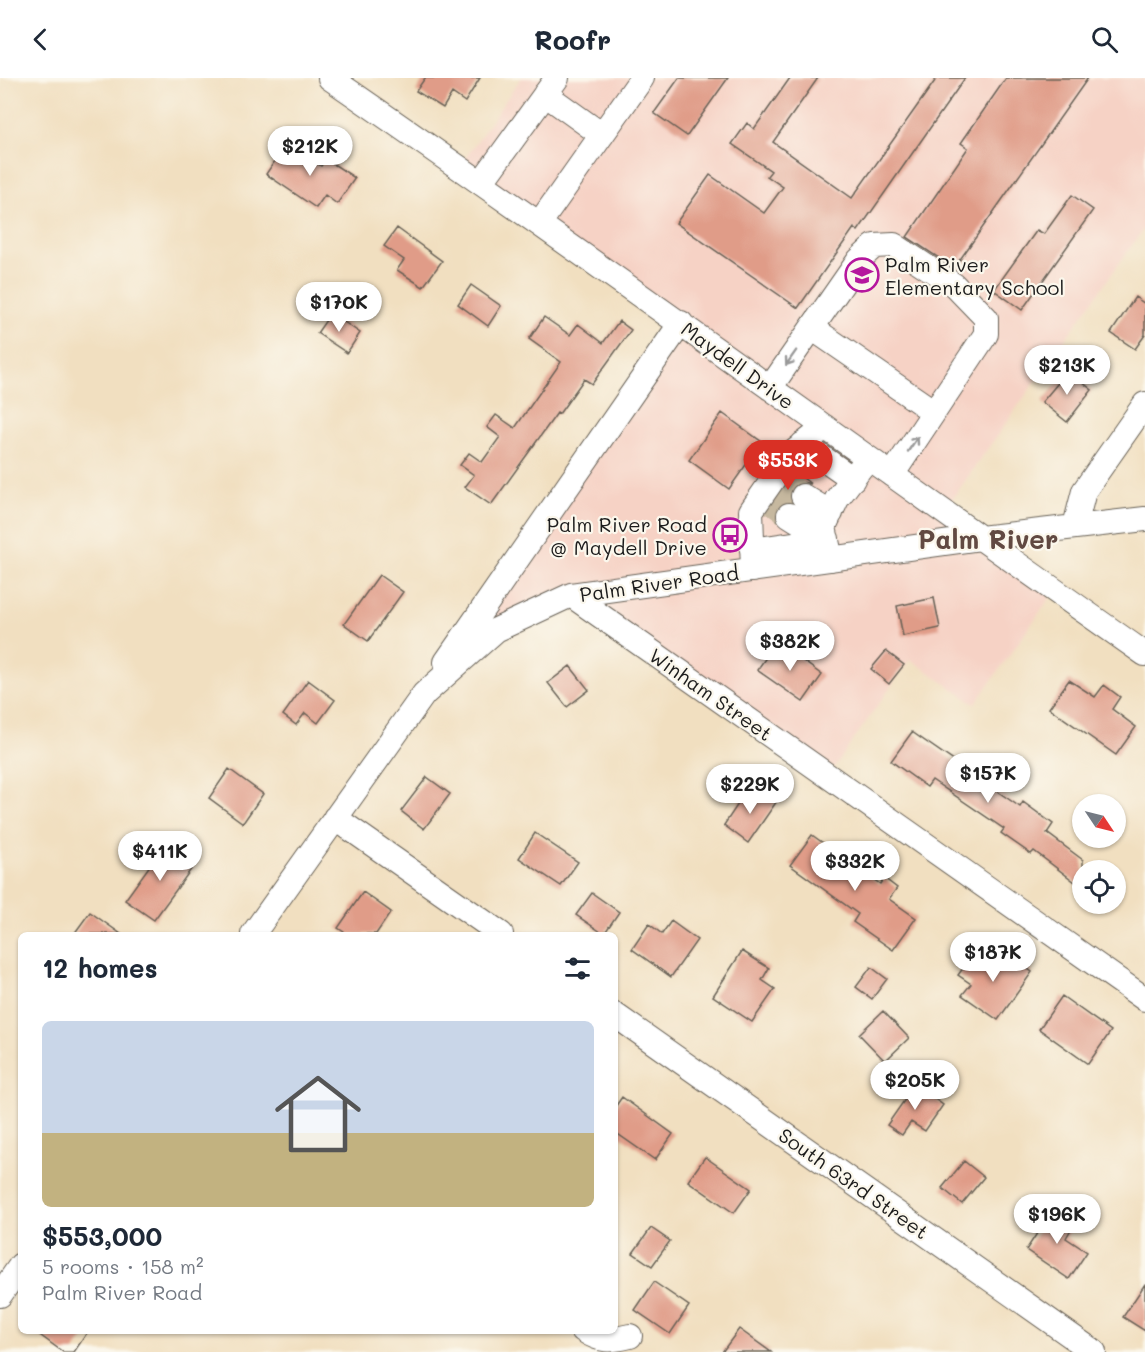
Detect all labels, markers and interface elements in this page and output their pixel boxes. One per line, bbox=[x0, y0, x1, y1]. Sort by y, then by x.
text: Roofr bbox=[534, 22, 611, 57]
icon: back bbox=[24, 23, 57, 56]
icon: search bbox=[1088, 23, 1121, 56]
pin: $212K bbox=[268, 126, 352, 177]
text: $212K bbox=[282, 132, 338, 158]
place label: Palm River Elementary School bbox=[885, 251, 1064, 300]
school or university icon: Palm River Elementary School bbox=[844, 257, 880, 293]
pin: $170K bbox=[297, 282, 381, 333]
text: $170K bbox=[310, 288, 368, 314]
street label: Maydell Drive bbox=[676, 315, 800, 415]
pin: $213K bbox=[1025, 345, 1109, 396]
one-way arrow bbox=[785, 349, 797, 365]
text: $213K bbox=[1038, 351, 1096, 377]
one-way arrow bbox=[907, 436, 919, 453]
pin: $553K bbox=[746, 440, 830, 491]
text: $553K bbox=[758, 446, 818, 472]
place label: Palm River Road @ Maydell Drive bbox=[547, 511, 707, 560]
bus stop icon: Palm River Road @ Maydell Drive bbox=[712, 517, 748, 553]
district label: Palm River bbox=[918, 522, 1058, 556]
street label: Palm River Road bbox=[578, 559, 740, 607]
pin: $382K bbox=[748, 621, 832, 672]
text: $382K bbox=[759, 627, 821, 653]
street label: Winham Street bbox=[644, 642, 778, 746]
pin: $157K bbox=[946, 753, 1030, 804]
text: $157K bbox=[959, 759, 1017, 785]
pin: $229K bbox=[708, 764, 792, 815]
text: $229K bbox=[720, 770, 780, 796]
north arrow bbox=[1072, 794, 1126, 848]
map controls bbox=[1072, 794, 1126, 914]
pin: $411K bbox=[118, 831, 202, 882]
text: $411K bbox=[132, 837, 188, 863]
pin: $332K bbox=[813, 841, 897, 892]
text: $332K bbox=[825, 847, 885, 873]
button: locate bbox=[1072, 860, 1126, 914]
pin: $187K bbox=[951, 932, 1035, 983]
text: $187K bbox=[964, 938, 1022, 964]
text: 12 homes bbox=[42, 951, 158, 985]
icon: filters bbox=[561, 952, 594, 985]
icon: home bbox=[264, 1060, 372, 1168]
pin: $205K bbox=[873, 1060, 957, 1111]
text: $205K bbox=[884, 1066, 946, 1092]
street label: South 63rd Street bbox=[774, 1122, 934, 1244]
pin: $196K bbox=[1015, 1194, 1099, 1245]
text: $196K bbox=[1028, 1200, 1086, 1226]
text: $553,000 bbox=[42, 1219, 162, 1253]
text: 5 rooms · 158 m² bbox=[42, 1253, 204, 1279]
text: Palm River Road bbox=[42, 1279, 202, 1305]

